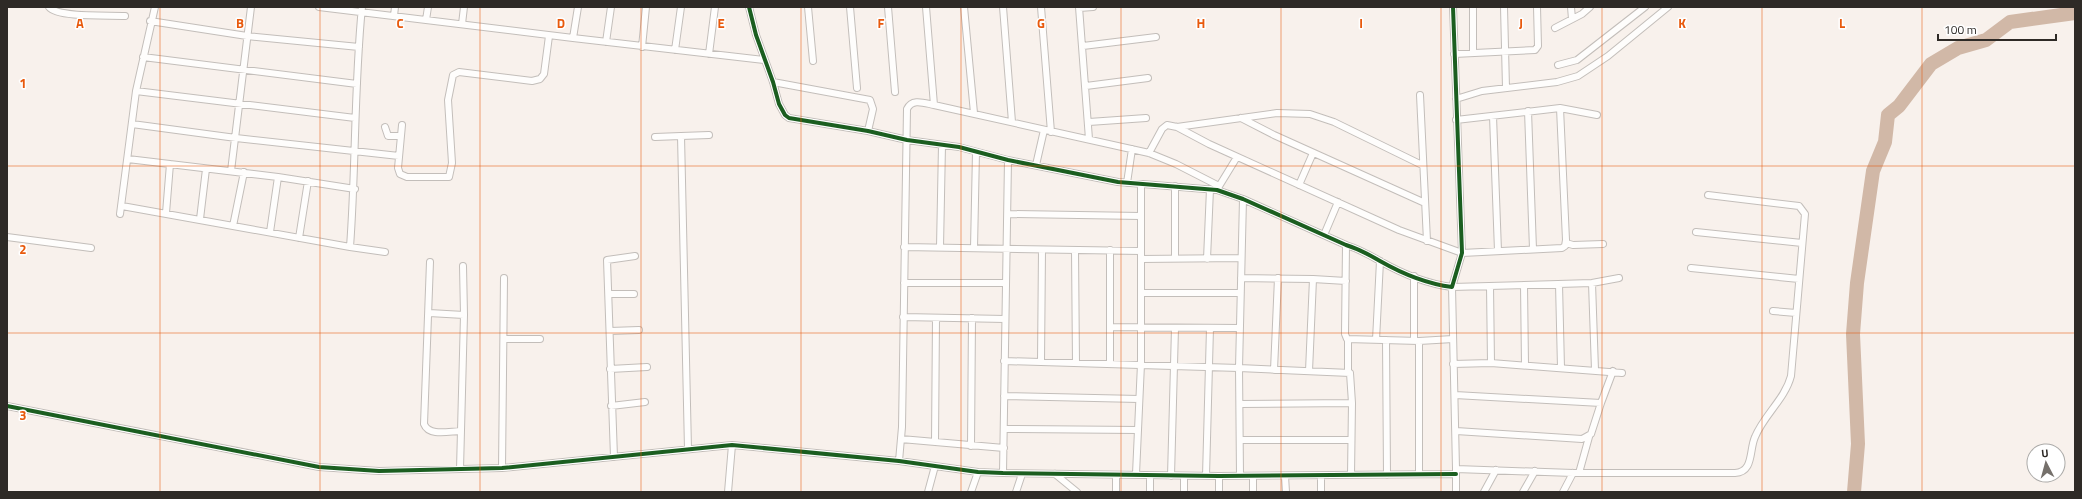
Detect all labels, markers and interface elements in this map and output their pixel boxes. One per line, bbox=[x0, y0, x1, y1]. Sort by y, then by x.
text: A bbox=[76, 13, 84, 33]
text: B bbox=[236, 13, 244, 33]
text: C bbox=[396, 13, 404, 33]
text: D bbox=[557, 13, 565, 33]
text: E bbox=[717, 13, 725, 33]
text: F bbox=[878, 13, 885, 33]
text: G bbox=[1037, 13, 1045, 33]
text: H bbox=[1197, 13, 1205, 33]
text: I bbox=[1359, 13, 1363, 33]
text: J bbox=[1519, 13, 1523, 33]
text: K bbox=[1678, 13, 1686, 33]
text: L bbox=[1839, 13, 1845, 33]
scale bar bbox=[1938, 16, 2056, 42]
text: 100 m bbox=[1944, 20, 1977, 39]
text: 1 bbox=[19, 73, 27, 93]
text: 2 bbox=[19, 239, 27, 259]
text: 3 bbox=[19, 405, 27, 425]
north arrow bbox=[2026, 443, 2066, 483]
text: U bbox=[2041, 445, 2049, 461]

